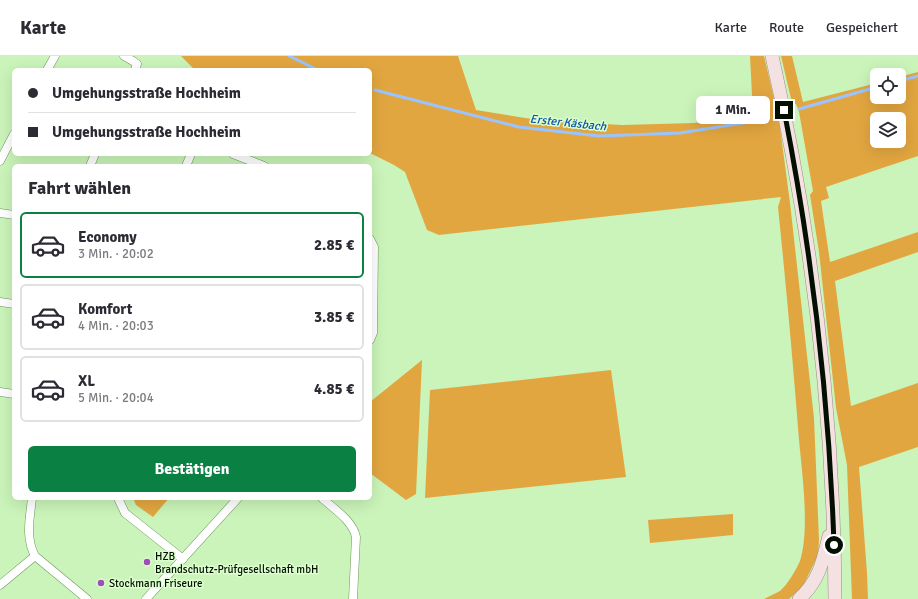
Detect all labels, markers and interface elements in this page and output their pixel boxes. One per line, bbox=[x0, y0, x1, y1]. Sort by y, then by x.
text: Karte bbox=[20, 16, 66, 40]
text: Karte bbox=[714, 19, 747, 36]
text: Route bbox=[769, 19, 804, 36]
text: Gespeichert bbox=[826, 19, 898, 36]
map controls bbox=[870, 68, 906, 148]
button: locate bbox=[870, 68, 906, 104]
text: Umgehungsstraße Hochheim bbox=[52, 84, 241, 102]
callout: 1 Min. bbox=[696, 96, 770, 124]
route end bbox=[775, 101, 793, 119]
text: 1 Min. bbox=[715, 102, 751, 118]
water label: Erster Käsbach bbox=[529, 112, 607, 135]
button: layers bbox=[870, 112, 906, 148]
text: Umgehungsstraße Hochheim bbox=[52, 123, 241, 141]
text: Fahrt wählen bbox=[28, 177, 131, 199]
icon: car bbox=[30, 227, 66, 263]
text: Economy bbox=[78, 228, 137, 246]
text: 2.85 € bbox=[314, 236, 354, 254]
text: 3 Min. · 20:02 bbox=[78, 246, 154, 262]
icon: car bbox=[30, 299, 66, 335]
text: Komfort bbox=[78, 300, 132, 318]
text: 3.85 € bbox=[314, 308, 354, 326]
text: 4 Min. · 20:03 bbox=[78, 318, 154, 334]
icon: car bbox=[30, 371, 66, 407]
text: XL bbox=[78, 372, 95, 390]
text: 4.85 € bbox=[314, 380, 354, 398]
text: 5 Min. · 20:04 bbox=[78, 390, 154, 406]
button: Bestätigen bbox=[28, 446, 356, 492]
route start bbox=[825, 536, 843, 554]
place label: HZB Brandschutz-Prüfgesellschaft mbH bbox=[155, 550, 318, 576]
marker: HZB Brandschutz-Prüfgesellschaft mbH bbox=[142, 557, 152, 567]
place label: Stockmann Friseure bbox=[109, 577, 202, 590]
marker: Stockmann Friseure bbox=[96, 578, 106, 588]

